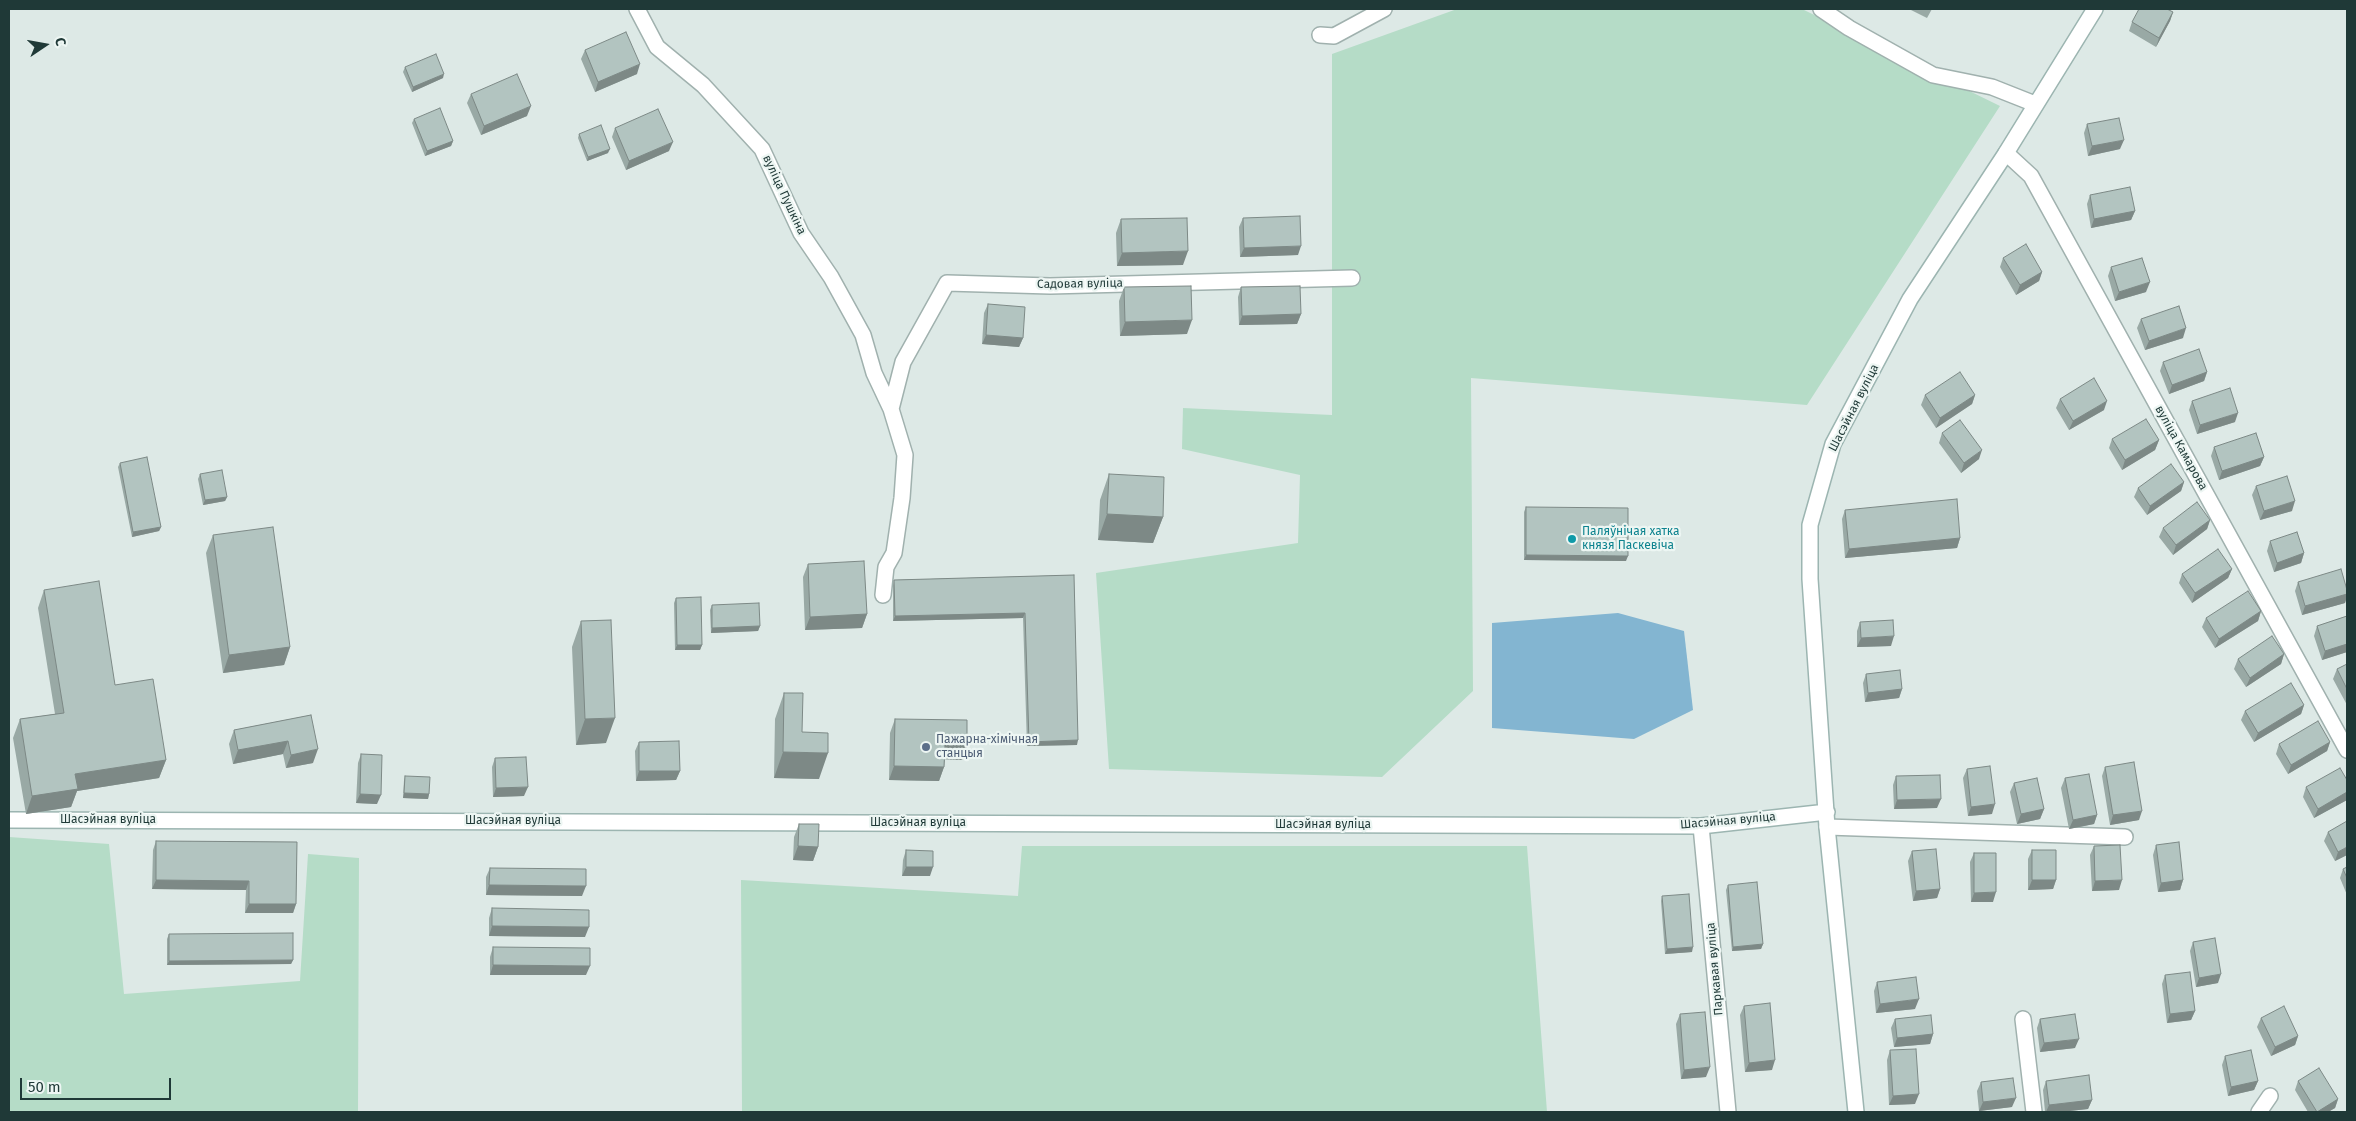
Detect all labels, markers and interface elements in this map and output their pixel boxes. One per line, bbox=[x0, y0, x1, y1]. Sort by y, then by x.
north arrow bbox=[20, 20, 70, 70]
text: С bbox=[51, 36, 69, 47]
street label: вуліца Пушкіна bbox=[759, 153, 809, 237]
street label: Садовая вуліца bbox=[1037, 276, 1123, 292]
street label: Шасэйная вуліца bbox=[1826, 362, 1882, 454]
street label: вуліца Камарова bbox=[2152, 403, 2210, 493]
place label: Паляўнічая хатка князя Паскевіча bbox=[1582, 525, 1679, 553]
marker: Паляўнічая хатка князя Паскевіча bbox=[1566, 533, 1578, 545]
place label: Пажарна-хімічная станцыя bbox=[936, 733, 1038, 761]
marker: Пажарна-хімічная станцыя bbox=[920, 741, 932, 753]
street label: Шасэйная вуліца bbox=[1680, 810, 1776, 832]
street label: Шасэйная вуліца bbox=[60, 813, 156, 827]
street label: Шасэйная вуліца bbox=[465, 814, 561, 828]
street label: Шасэйная вуліца bbox=[870, 816, 966, 830]
street label: Шасэйная вуліца bbox=[1275, 818, 1371, 832]
street label: Паркавая вуліца bbox=[1704, 922, 1726, 1016]
scale bar bbox=[22, 1068, 174, 1100]
text: 50 m bbox=[28, 1078, 61, 1096]

